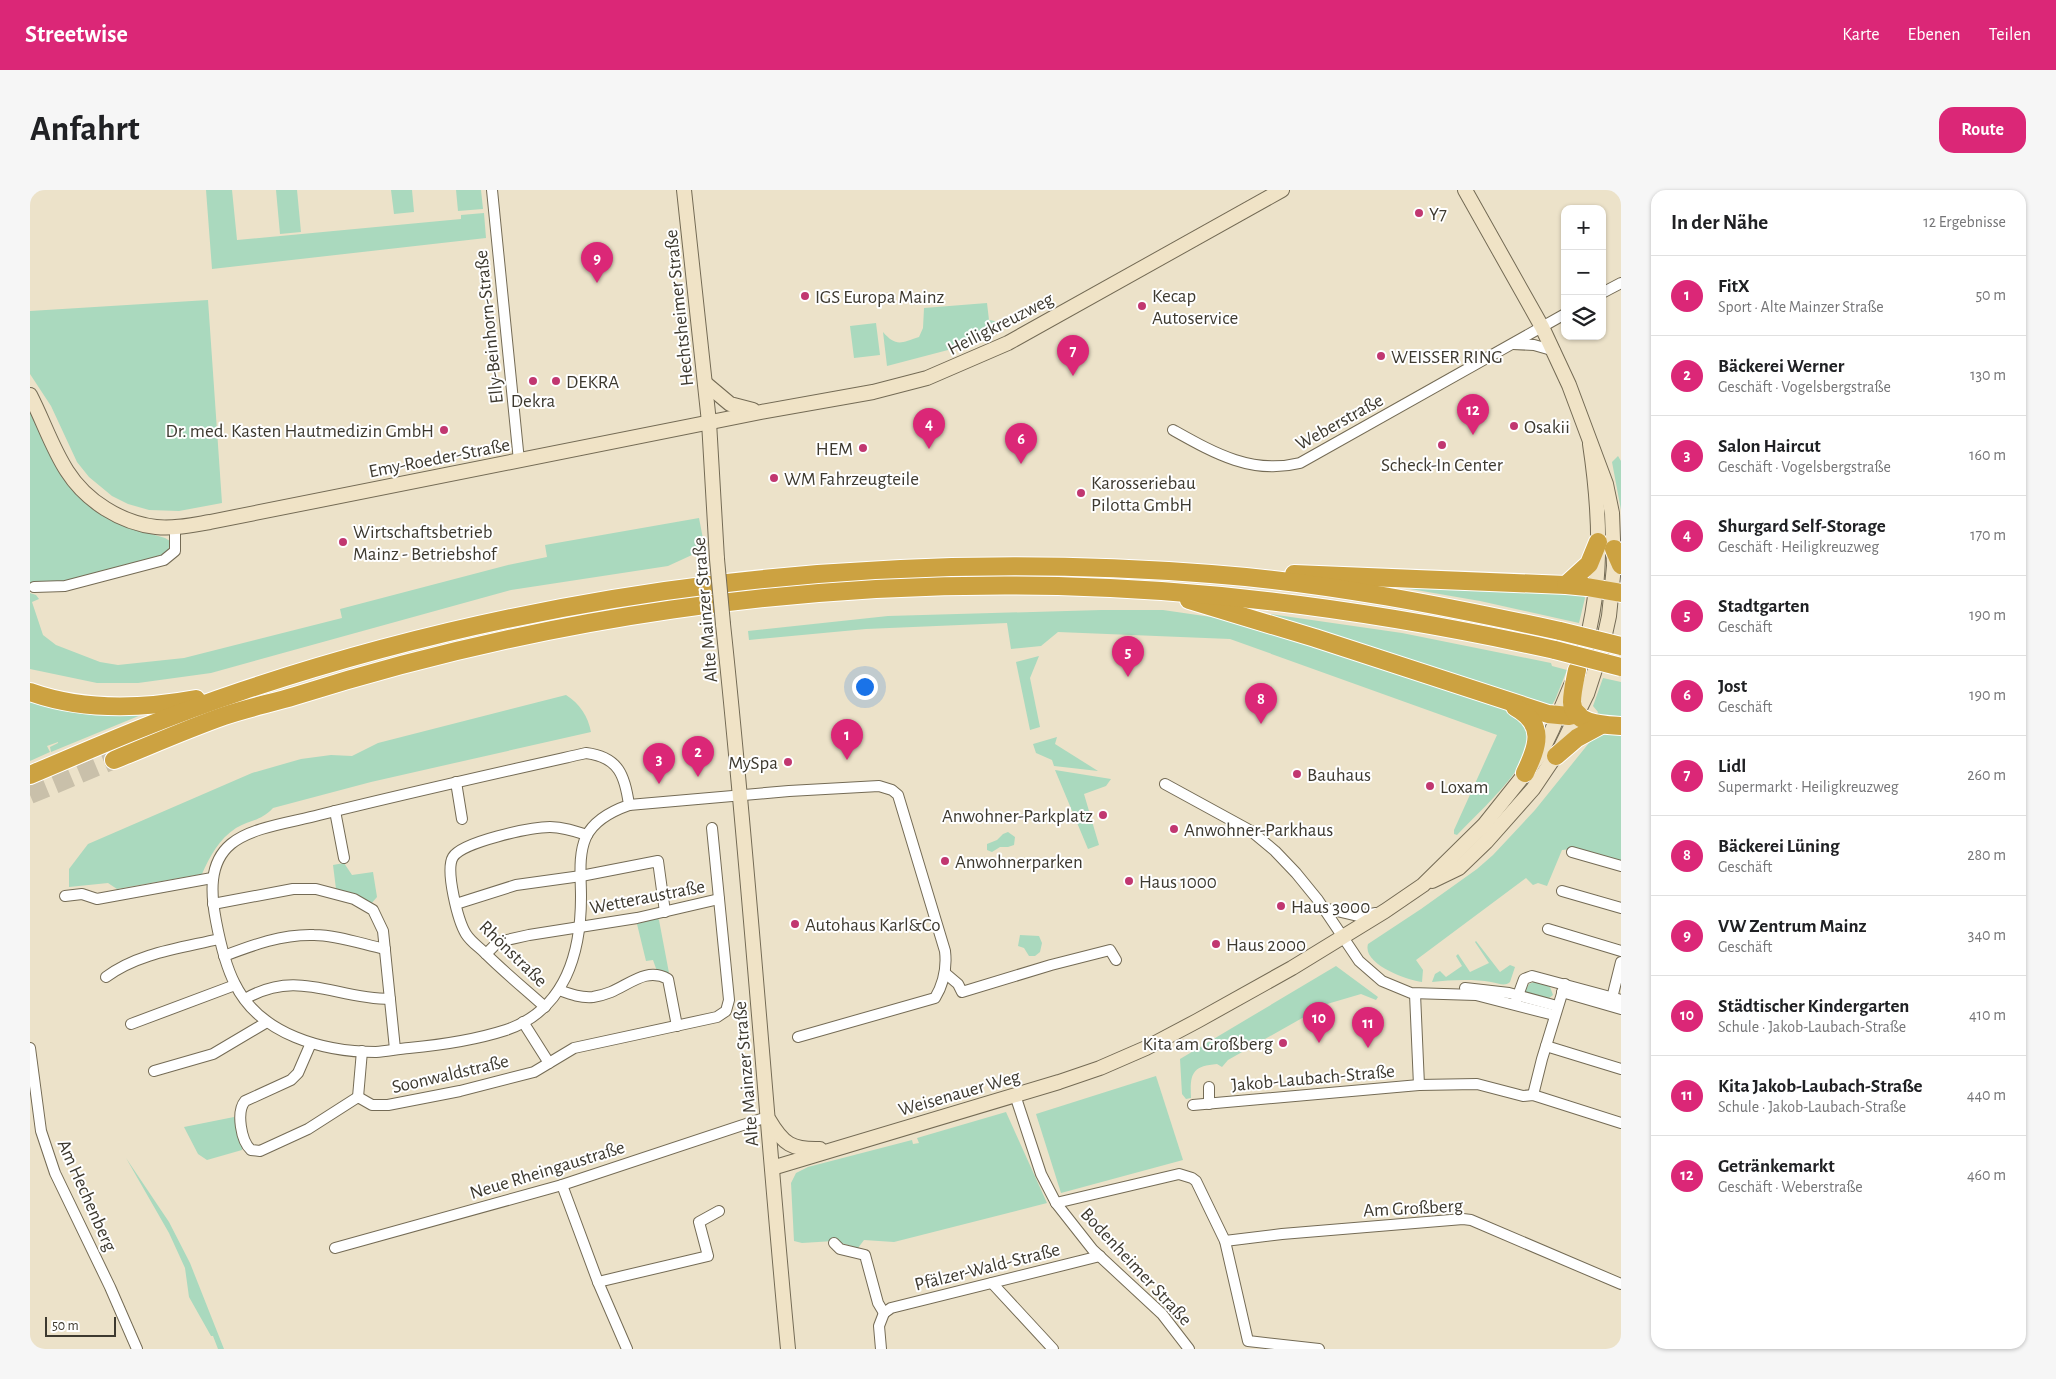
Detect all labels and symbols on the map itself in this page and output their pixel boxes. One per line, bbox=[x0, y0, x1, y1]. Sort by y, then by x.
place label: Y7 bbox=[1429, 205, 1447, 224]
marker: Y7 bbox=[1413, 207, 1425, 219]
street label: Hechtsheimer Straße bbox=[662, 229, 697, 387]
pin: 9 bbox=[581, 242, 613, 283]
street label: Elly-Beinhorn-Straße bbox=[472, 249, 507, 405]
place label: Kecap Autoservice bbox=[1152, 287, 1238, 328]
place label: IGS Europa Mainz bbox=[815, 288, 945, 307]
street label: Heiligkreuzweg bbox=[945, 289, 1057, 359]
marker: IGS Europa Mainz bbox=[799, 290, 811, 302]
marker: Kecap Autoservice bbox=[1136, 300, 1148, 312]
pin: 7 bbox=[1057, 335, 1089, 376]
place label: WEISSER RING bbox=[1391, 348, 1503, 367]
marker: WEISSER RING bbox=[1375, 350, 1387, 362]
place label: DEKRA bbox=[566, 373, 619, 392]
marker: Dekra bbox=[527, 375, 539, 387]
marker: DEKRA bbox=[550, 375, 562, 387]
street label: Weberstraße bbox=[1293, 391, 1387, 454]
place label: Dekra bbox=[511, 392, 555, 411]
pin: 12 bbox=[1457, 394, 1489, 435]
pin: 4 bbox=[913, 408, 945, 449]
place label: Osakii bbox=[1524, 418, 1570, 437]
marker: Osakii bbox=[1508, 420, 1520, 432]
place label: Dr. med. Kasten Hautmedizin GmbH bbox=[165, 422, 434, 441]
pin: 6 bbox=[1005, 423, 1037, 464]
marker: Dr. med. Kasten Hautmedizin GmbH bbox=[438, 424, 450, 436]
street label: Emy-Roeder-Straße bbox=[367, 435, 512, 481]
marker: Scheck-In Center bbox=[1436, 439, 1448, 451]
place label: HEM bbox=[816, 440, 853, 459]
marker: HEM bbox=[857, 442, 869, 454]
place label: Scheck-In Center bbox=[1381, 456, 1503, 475]
place label: WM Fahrzeugteile bbox=[784, 470, 919, 489]
marker: WM Fahrzeugteile bbox=[768, 472, 780, 484]
place label: Karosseriebau Pilotta GmbH bbox=[1091, 474, 1196, 515]
marker: Karosseriebau Pilotta GmbH bbox=[1075, 487, 1087, 499]
place label: Wirtschaftsbetrieb Mainz - Betriebshof bbox=[353, 523, 498, 564]
marker: Wirtschaftsbetrieb Mainz - Betriebshof bbox=[337, 536, 349, 548]
street label: Alte Mainzer Straße bbox=[690, 536, 721, 683]
pin: 5 bbox=[1112, 636, 1144, 677]
your location bbox=[852, 674, 878, 700]
pin: 8 bbox=[1245, 683, 1277, 724]
pin: 1 bbox=[831, 719, 863, 760]
pin: 2 bbox=[682, 736, 714, 777]
pin: 3 bbox=[643, 743, 675, 784]
place label: MySpa bbox=[728, 754, 778, 773]
marker: MySpa bbox=[782, 756, 794, 768]
place label: Bauhaus bbox=[1307, 766, 1371, 785]
marker: Bauhaus bbox=[1291, 768, 1303, 780]
place label: Loxam bbox=[1440, 778, 1488, 797]
marker: Loxam bbox=[1424, 780, 1436, 792]
place label: Anwohner-Parkplatz bbox=[942, 807, 1093, 826]
marker: Anwohner-Parkplatz bbox=[1097, 809, 1109, 821]
place label: Anwohner-Parkhaus bbox=[1184, 821, 1333, 840]
marker: Anwohner-Parkhaus bbox=[1168, 823, 1180, 835]
place label: Anwohnerparken bbox=[955, 853, 1083, 872]
marker: Anwohnerparken bbox=[939, 855, 951, 867]
place label: Haus 1000 bbox=[1139, 873, 1217, 892]
marker: Haus 1000 bbox=[1123, 875, 1135, 887]
street label: Wetteraustraße bbox=[588, 877, 707, 918]
place label: Haus 3000 bbox=[1291, 898, 1370, 917]
marker: Haus 3000 bbox=[1275, 900, 1287, 912]
place label: Autohaus Karl&Co bbox=[805, 916, 941, 935]
street label: Rhönstraße bbox=[475, 917, 551, 991]
marker: Autohaus Karl&Co bbox=[789, 918, 801, 930]
place label: Haus 2000 bbox=[1226, 936, 1306, 955]
marker: Haus 2000 bbox=[1210, 938, 1222, 950]
street label: Alte Mainzer Straße bbox=[731, 1000, 762, 1147]
pin: 10 bbox=[1303, 1002, 1335, 1043]
pin: 11 bbox=[1352, 1007, 1384, 1048]
place label: Kita am Großberg bbox=[1142, 1035, 1274, 1054]
marker: Kita am Großberg bbox=[1277, 1037, 1289, 1049]
street label: Soonwaldstraße bbox=[390, 1052, 511, 1097]
street label: Jakob-Laubach-Straße bbox=[1231, 1062, 1396, 1095]
street label: Weisenauer Weg bbox=[896, 1067, 1023, 1120]
street label: Am Hechenberg bbox=[54, 1137, 120, 1255]
street label: Neue Rheingaustraße bbox=[468, 1138, 627, 1203]
street label: Am Großberg bbox=[1363, 1196, 1464, 1221]
street label: Bodenheimer Straße bbox=[1077, 1204, 1195, 1330]
street label: Pfälzer-Wald-Straße bbox=[913, 1240, 1062, 1295]
scale bar bbox=[45, 1314, 116, 1337]

